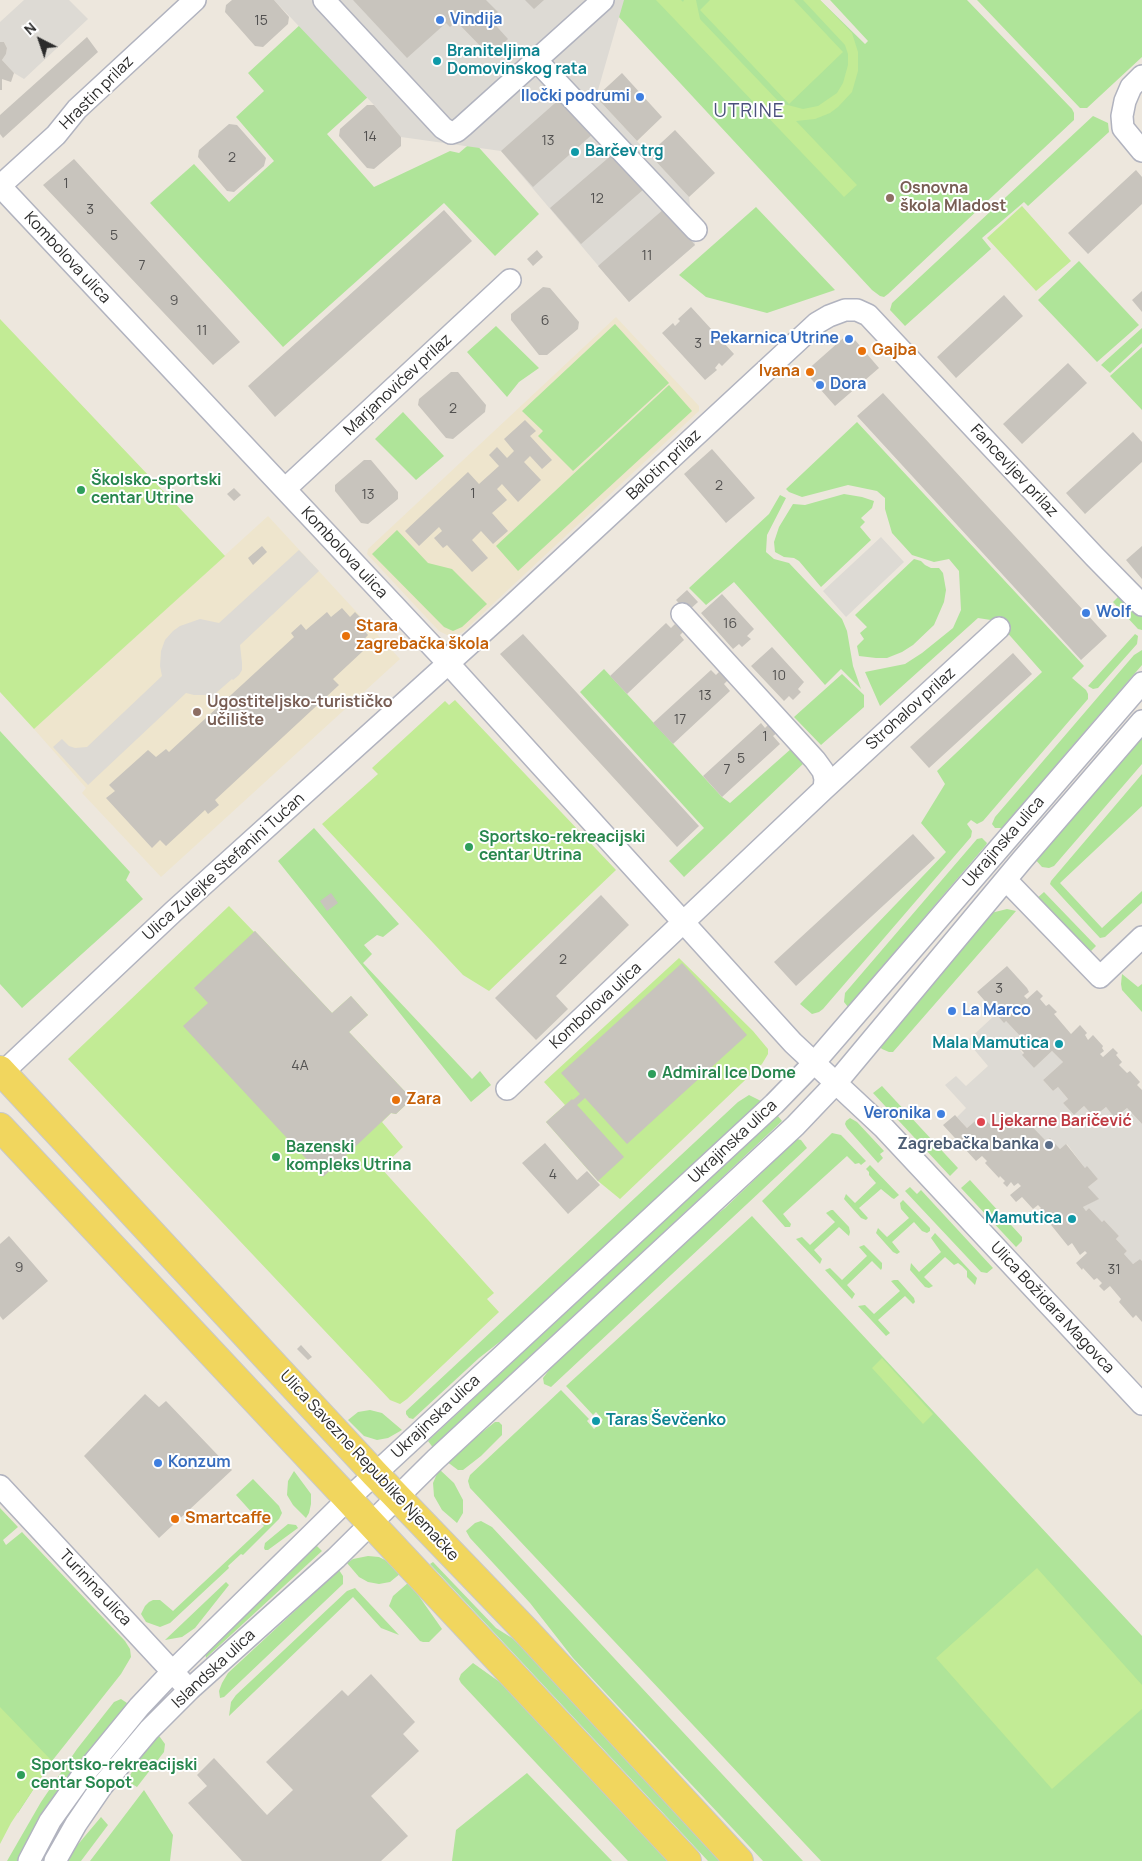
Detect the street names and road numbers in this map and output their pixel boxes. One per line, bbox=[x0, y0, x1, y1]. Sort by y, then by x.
street label: Hrastin prilaz bbox=[56, 52, 138, 134]
street label: Kombolova ulica bbox=[20, 208, 114, 308]
street label: Marjanovićev prilaz bbox=[340, 330, 456, 440]
street label: Fancevljev prilaz bbox=[966, 421, 1062, 521]
street label: Balotin prilaz bbox=[623, 426, 705, 504]
street label: Kombolova ulica bbox=[297, 503, 391, 603]
street label: Strohalov prilaz bbox=[862, 664, 960, 754]
street label: Ulica Zulejke Stefanini Tućan bbox=[139, 789, 309, 945]
street label: Ukrajinska ulica bbox=[959, 793, 1049, 891]
street label: Kombolova ulica bbox=[546, 959, 646, 1053]
street label: Ukrajinska ulica bbox=[685, 1096, 781, 1188]
street label: Ulica Božidara Magovca bbox=[986, 1238, 1118, 1378]
street label: Ulica Savezne Republike Njemačke bbox=[275, 1367, 463, 1565]
street label: Ukrajinska ulica bbox=[388, 1371, 484, 1463]
street label: Turinina ulica bbox=[55, 1546, 135, 1630]
street label: Islandska ulica bbox=[168, 1626, 260, 1712]

